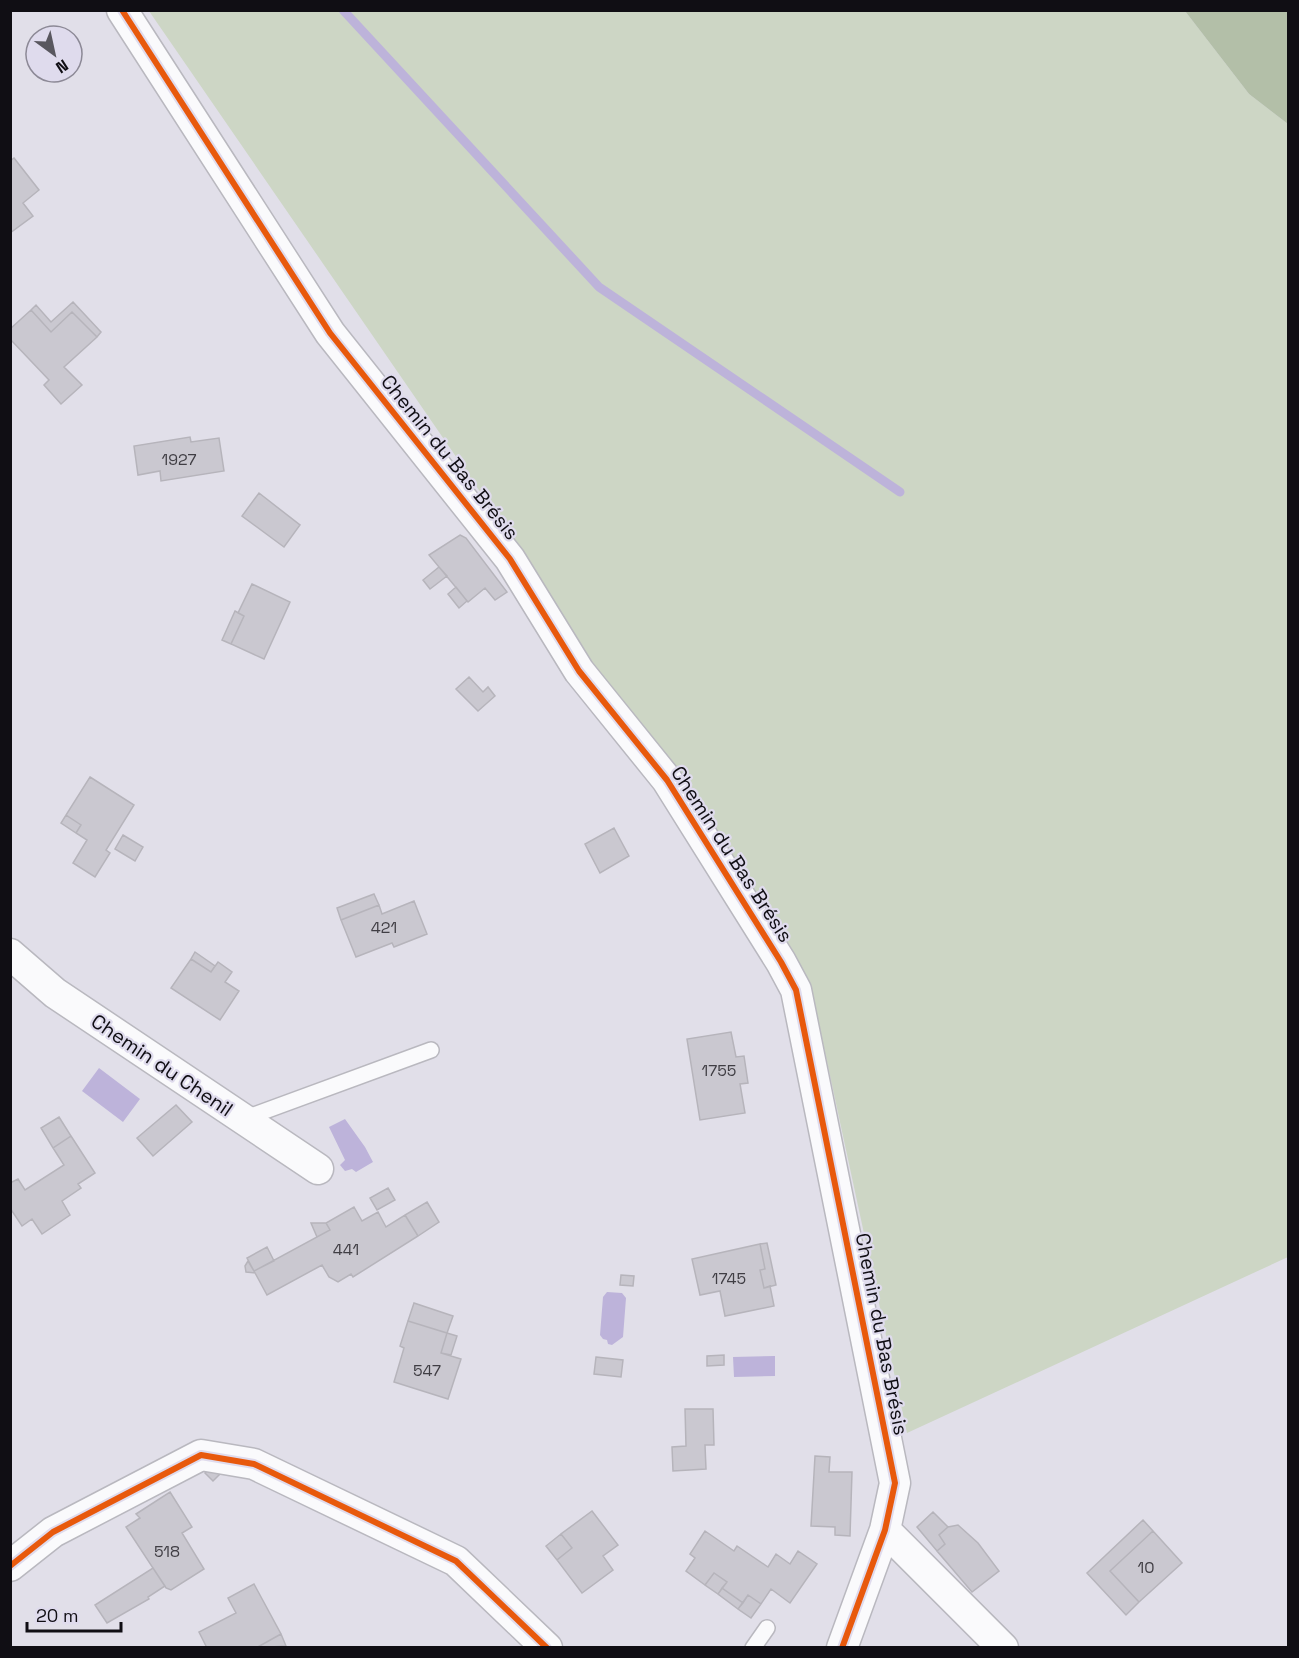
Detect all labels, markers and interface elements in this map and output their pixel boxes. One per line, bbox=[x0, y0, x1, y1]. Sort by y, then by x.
north arrow bbox=[24, 24, 84, 84]
text: N bbox=[52, 54, 72, 78]
street label: Chemin du Bas Brésis bbox=[375, 369, 525, 545]
house number: 1927 bbox=[161, 449, 197, 470]
street label: Chemin du Bas Brésis bbox=[665, 761, 799, 947]
house number: 421 bbox=[371, 917, 397, 938]
street label: Chemin du Chenil bbox=[86, 1008, 238, 1122]
house number: 1755 bbox=[702, 1060, 736, 1081]
street label: Chemin du Bas Brésis bbox=[850, 1231, 914, 1437]
house number: 441 bbox=[333, 1239, 359, 1260]
house number: 1745 bbox=[712, 1268, 746, 1289]
house number: 547 bbox=[413, 1360, 441, 1381]
house number: 518 bbox=[154, 1541, 180, 1562]
house number: 10 bbox=[1138, 1557, 1154, 1578]
scale bar bbox=[27, 1595, 122, 1633]
text: 20 m bbox=[36, 1604, 79, 1627]

